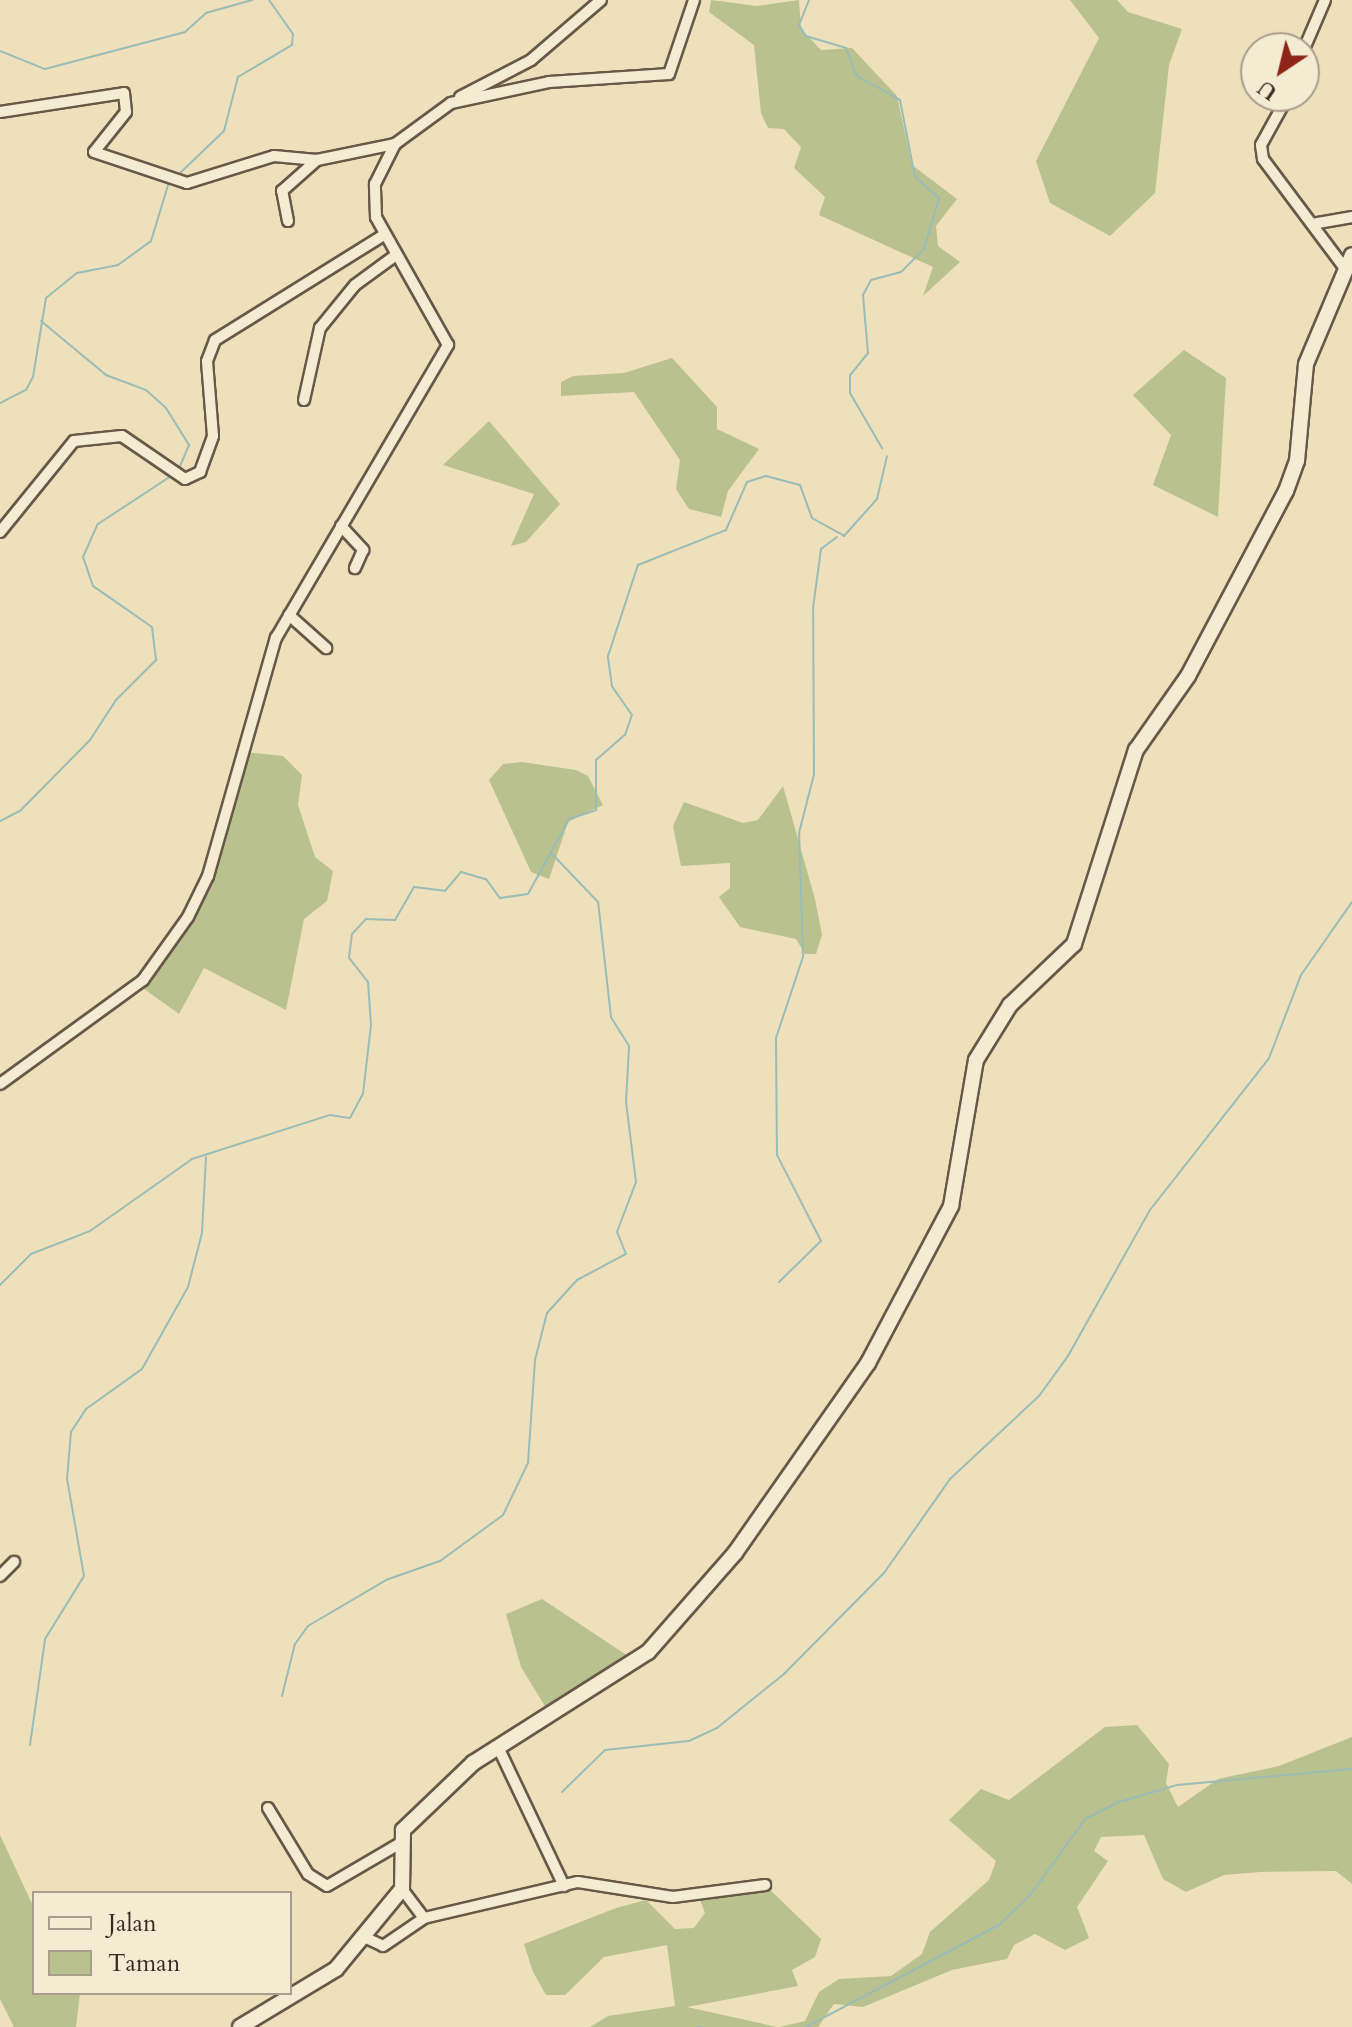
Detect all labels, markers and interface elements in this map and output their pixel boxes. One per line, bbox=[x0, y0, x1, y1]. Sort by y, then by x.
north arrow bbox=[1240, 32, 1320, 112]
text: U bbox=[1251, 73, 1283, 107]
legend bbox=[32, 1891, 292, 1995]
text: Jalan bbox=[108, 1907, 157, 1940]
text: Taman bbox=[108, 1947, 180, 1980]

